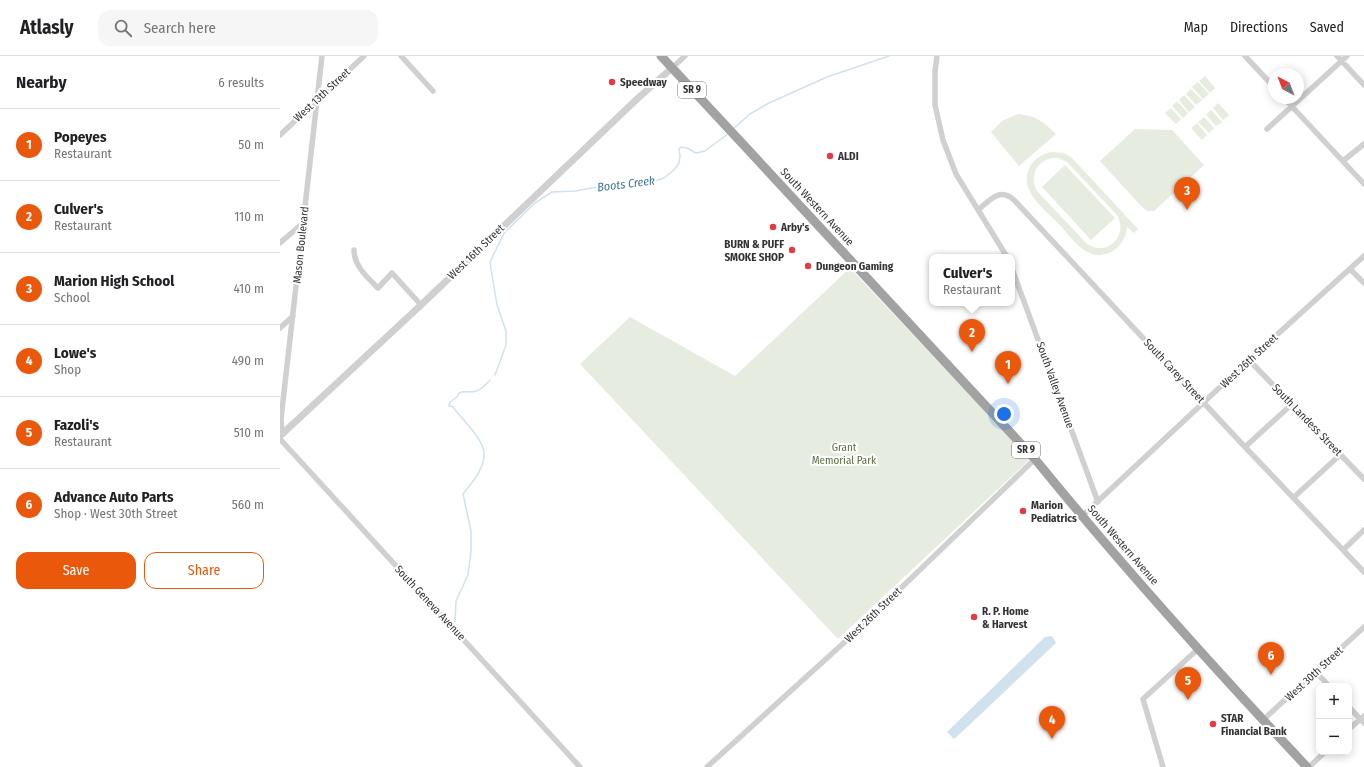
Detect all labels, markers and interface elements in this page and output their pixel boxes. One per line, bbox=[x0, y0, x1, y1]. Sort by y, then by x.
search box bbox=[98, 10, 378, 46]
text: Atlasly bbox=[20, 16, 74, 39]
icon: search bbox=[112, 17, 134, 39]
text: Search here bbox=[144, 19, 216, 37]
text: Map bbox=[1184, 19, 1208, 36]
text: Directions bbox=[1230, 19, 1288, 36]
text: Saved bbox=[1310, 19, 1344, 36]
street label: West 13th Street bbox=[291, 65, 353, 125]
north arrow bbox=[1268, 68, 1304, 104]
text: Nearby bbox=[16, 72, 67, 93]
text: 6 results bbox=[218, 75, 264, 90]
place label: Speedway bbox=[620, 76, 668, 89]
marker: Speedway bbox=[607, 77, 617, 87]
road number: SR 9 bbox=[678, 82, 706, 98]
text: Popeyes bbox=[54, 128, 107, 146]
text: 1 bbox=[26, 137, 32, 152]
text: 50 m bbox=[238, 137, 264, 152]
text: Restaurant bbox=[54, 146, 112, 161]
place label: ALDI bbox=[837, 150, 859, 163]
marker: ALDI bbox=[825, 151, 835, 161]
street label: South Western Avenue bbox=[778, 165, 856, 249]
water label: Boots Creek bbox=[596, 174, 656, 194]
pin: 3 bbox=[1174, 177, 1200, 210]
text: Culver's bbox=[54, 200, 103, 218]
street label: Mason Boulevard bbox=[290, 206, 312, 284]
text: 2 bbox=[26, 209, 32, 224]
text: 110 m bbox=[234, 209, 264, 224]
text: Restaurant bbox=[54, 218, 112, 233]
place label: Arby's bbox=[780, 221, 809, 234]
street label: West 16th Street bbox=[445, 222, 507, 282]
marker: Arby's bbox=[768, 222, 778, 232]
place label: BURN & PUFF SMOKE SHOP bbox=[724, 238, 784, 264]
marker: BURN & PUFF SMOKE SHOP bbox=[787, 245, 797, 255]
popup bbox=[929, 254, 1015, 306]
place label: Dungeon Gaming bbox=[816, 260, 894, 273]
marker: Dungeon Gaming bbox=[803, 261, 813, 271]
text: Culver's bbox=[943, 264, 992, 282]
text: Marion High School bbox=[54, 272, 174, 290]
text: 3 bbox=[26, 281, 32, 296]
text: 410 m bbox=[234, 281, 264, 296]
text: Restaurant bbox=[943, 282, 1001, 297]
text: School bbox=[54, 290, 90, 305]
pin: 2 bbox=[959, 319, 985, 352]
street label: West 26th Street bbox=[1218, 331, 1281, 391]
street label: South Carey Street bbox=[1141, 336, 1207, 406]
street label: South Valley Avenue bbox=[1033, 340, 1077, 430]
text: Lowe's bbox=[54, 344, 96, 362]
pin: 1 bbox=[995, 351, 1021, 384]
text: 4 bbox=[26, 353, 32, 368]
text: 490 m bbox=[232, 353, 264, 368]
text: Shop bbox=[54, 362, 81, 377]
street label: South Landess Street bbox=[1269, 381, 1345, 459]
your location bbox=[994, 404, 1014, 424]
text: Fazoli's bbox=[54, 416, 99, 434]
text: 5 bbox=[26, 425, 32, 440]
text: 510 m bbox=[234, 425, 264, 440]
text: Restaurant bbox=[54, 434, 112, 449]
park label: Grant Memorial Park bbox=[812, 441, 877, 467]
road number: SR 9 bbox=[1012, 442, 1040, 458]
text: Advance Auto Parts bbox=[54, 488, 174, 506]
text: 6 bbox=[26, 497, 32, 512]
text: 560 m bbox=[232, 497, 264, 512]
place label: Marion Pediatrics bbox=[1031, 499, 1077, 525]
street label: South Western Avenue bbox=[1085, 502, 1161, 588]
text: Shop · West 30th Street bbox=[54, 506, 178, 521]
marker: Marion Pediatrics bbox=[1018, 506, 1028, 516]
button: Save bbox=[16, 552, 136, 589]
button: Share bbox=[144, 552, 264, 589]
street label: South Geneva Avenue bbox=[392, 563, 468, 643]
street label: West 26th Street bbox=[842, 584, 904, 645]
place label: R. P. Home & Harvest bbox=[982, 605, 1029, 631]
marker: R. P. Home & Harvest bbox=[969, 612, 979, 622]
pin: 6 bbox=[1258, 642, 1284, 675]
street label: West 30th Street bbox=[1282, 644, 1346, 704]
pin: 5 bbox=[1175, 667, 1201, 700]
map controls bbox=[1316, 683, 1352, 755]
button: + bbox=[1316, 683, 1352, 719]
pin: 4 bbox=[1039, 706, 1065, 739]
place label: STAR Financial Bank bbox=[1221, 712, 1287, 738]
marker: STAR Financial Bank bbox=[1208, 719, 1218, 729]
button: − bbox=[1316, 719, 1352, 755]

